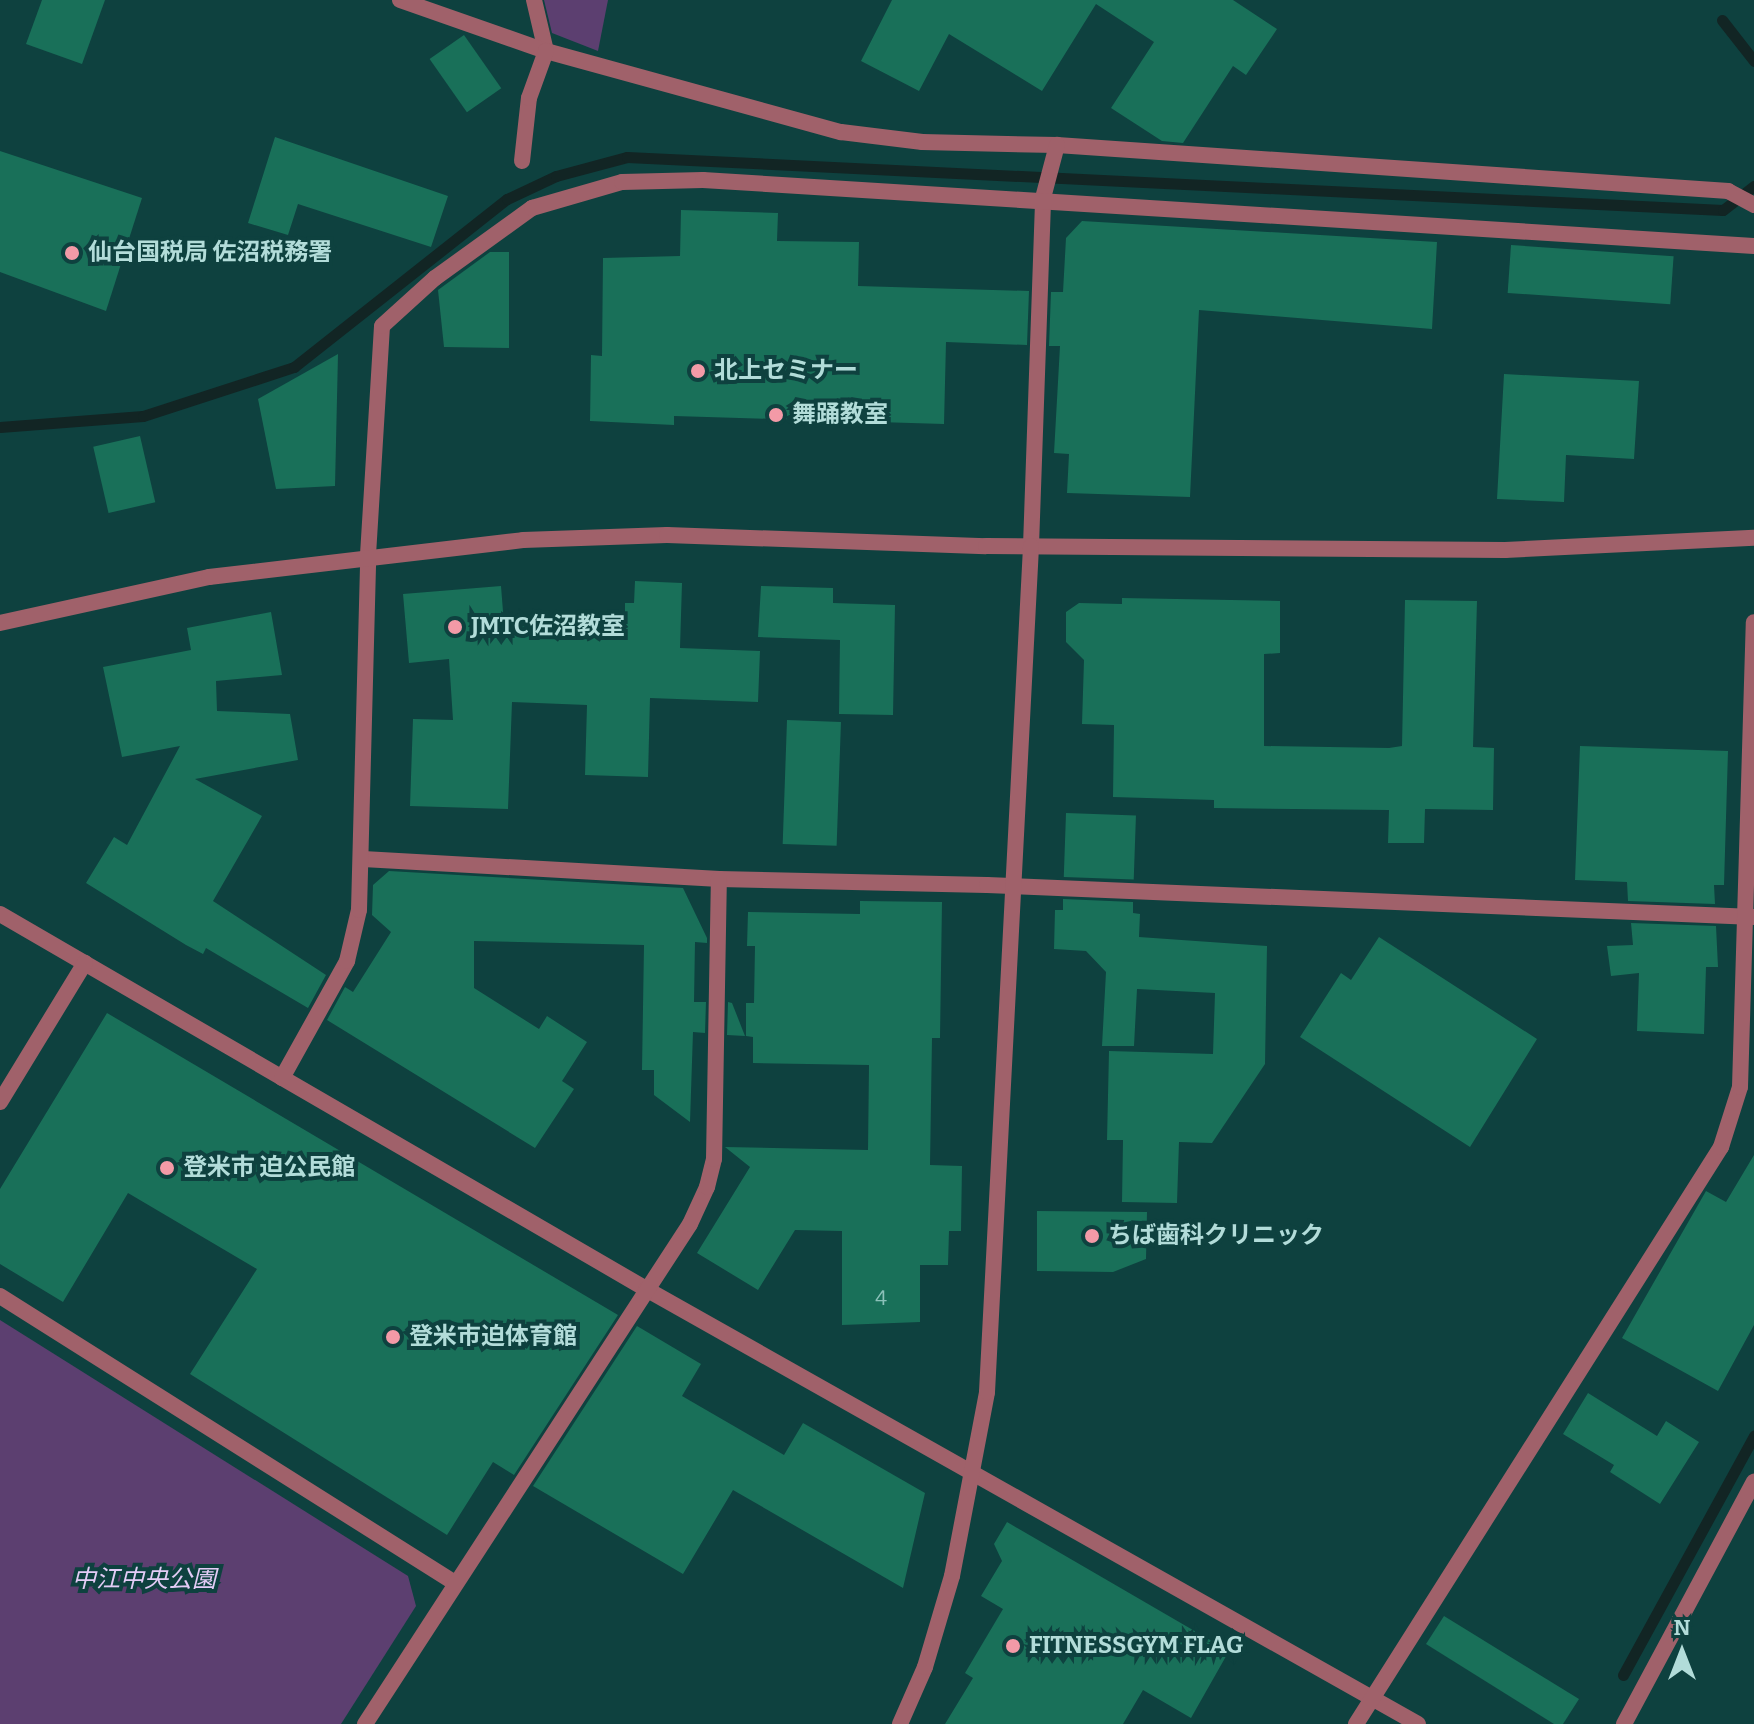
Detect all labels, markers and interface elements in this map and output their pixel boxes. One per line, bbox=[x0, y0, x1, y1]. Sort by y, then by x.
place label: 仙台国税局 佐沼税務署 bbox=[88, 239, 332, 267]
marker: 仙台国税局 佐沼税務署 bbox=[63, 244, 81, 262]
place label: 北上セミナー bbox=[714, 357, 858, 385]
marker: 北上セミナー bbox=[689, 362, 707, 380]
place label: 舞踊教室 bbox=[792, 401, 888, 429]
marker: 舞踊教室 bbox=[767, 406, 785, 424]
place label: JMTC佐沼教室 bbox=[471, 613, 625, 641]
marker: JMTC佐沼教室 bbox=[446, 618, 464, 636]
place label: 登米市 迫公民館 bbox=[183, 1154, 355, 1182]
marker: 登米市 迫公民館 bbox=[158, 1159, 176, 1177]
place label: ちば歯科クリニック bbox=[1108, 1222, 1324, 1250]
marker: ちば歯科クリニック bbox=[1083, 1227, 1101, 1245]
house number: 4 bbox=[875, 1286, 887, 1310]
place label: 登米市迫体育館 bbox=[409, 1323, 577, 1351]
marker: 登米市迫体育館 bbox=[384, 1328, 402, 1346]
park label: 中江中央公園 bbox=[72, 1566, 216, 1594]
north arrow bbox=[1642, 1612, 1722, 1692]
text: N bbox=[1674, 1614, 1690, 1641]
place label: FITNESSGYM FLAG bbox=[1029, 1632, 1243, 1660]
marker: FITNESSGYM FLAG bbox=[1004, 1637, 1022, 1655]

